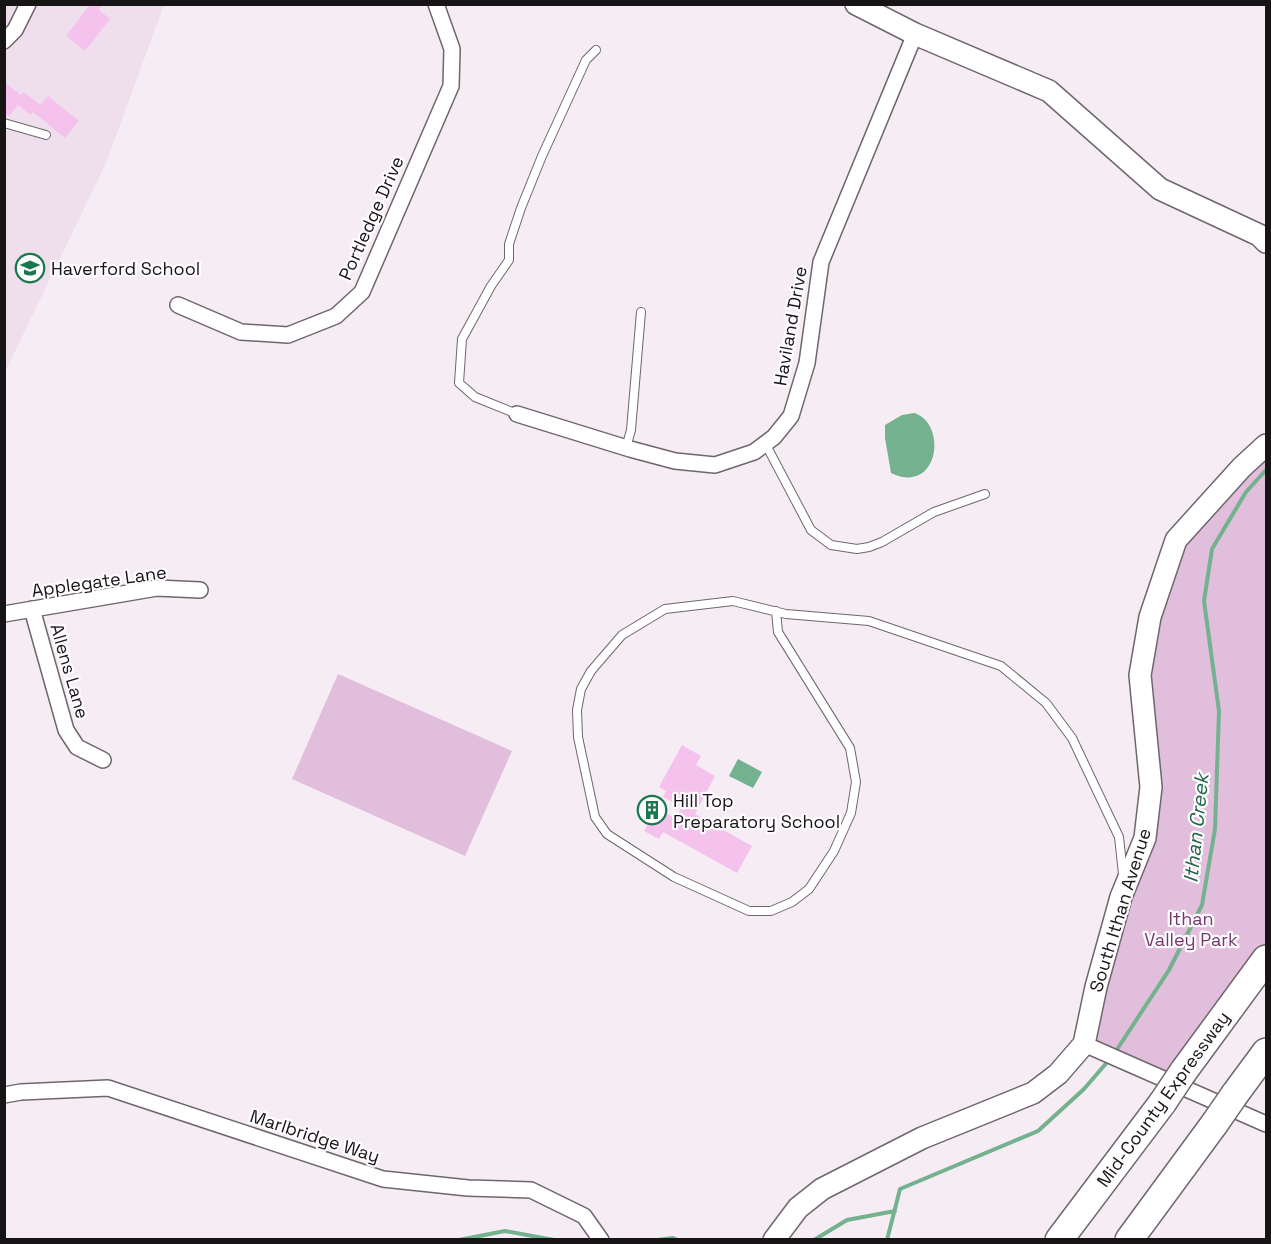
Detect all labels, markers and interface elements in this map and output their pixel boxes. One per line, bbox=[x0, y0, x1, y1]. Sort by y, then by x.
street label: Portledge Drive bbox=[333, 152, 409, 284]
school or university icon: Haverford School bbox=[14, 252, 46, 284]
place label: Haverford School bbox=[51, 257, 200, 280]
street label: Haviland Drive bbox=[768, 264, 812, 388]
street label: Applegate Lane bbox=[30, 560, 168, 602]
street label: Allens Lane bbox=[45, 621, 95, 721]
water label: Ithan Creek bbox=[1177, 770, 1215, 884]
place label: Hill Top Preparatory School bbox=[673, 789, 840, 833]
building icon: Hill Top Preparatory School bbox=[636, 794, 668, 826]
street label: South Ithan Avenue bbox=[1084, 825, 1156, 995]
park label: Ithan Valley Park bbox=[1144, 907, 1238, 951]
street label: Mid-County Expressway bbox=[1091, 1007, 1235, 1191]
street label: Marlbridge Way bbox=[247, 1104, 383, 1168]

